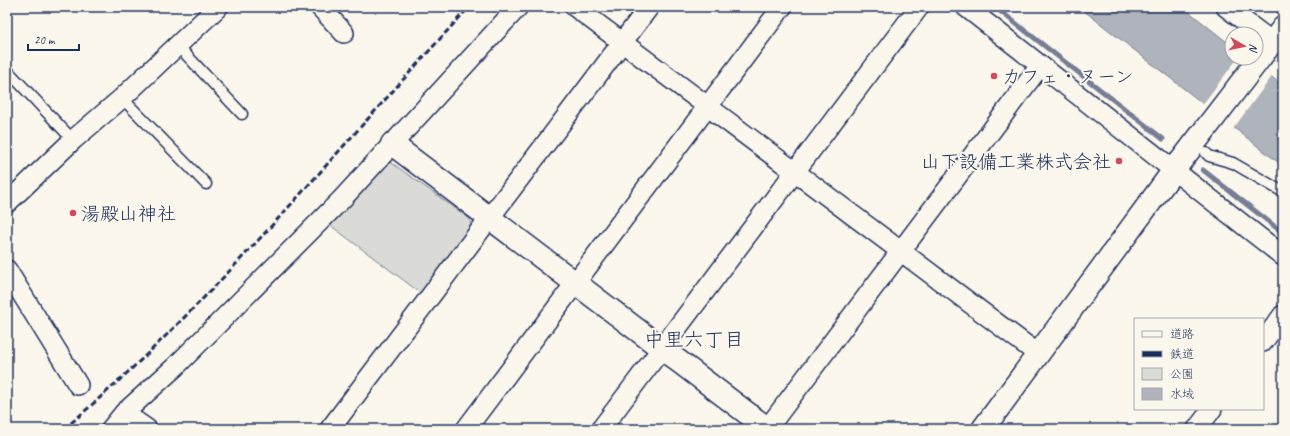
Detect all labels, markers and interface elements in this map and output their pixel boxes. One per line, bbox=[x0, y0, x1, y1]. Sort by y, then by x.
scale bar bbox=[28, 26, 79, 52]
north arrow bbox=[1224, 26, 1264, 66]
text: 20 m bbox=[34, 32, 56, 48]
text: N bbox=[1246, 43, 1261, 54]
place label: カフェ・ヌーン bbox=[1002, 65, 1134, 89]
marker: カフェ・ヌーン bbox=[989, 71, 999, 81]
place label: 山下設備工業株式会社 bbox=[921, 150, 1111, 174]
marker: 山下設備工業株式会社 bbox=[1114, 156, 1124, 166]
place label: 湯殿山神社 bbox=[81, 202, 176, 226]
marker: 湯殿山神社 bbox=[68, 208, 78, 218]
legend bbox=[1134, 318, 1264, 410]
text: 道路 bbox=[1170, 326, 1194, 342]
district label: 中里六丁目 bbox=[644, 327, 744, 352]
text: 鉄道 bbox=[1170, 346, 1194, 362]
text: 公園 bbox=[1170, 366, 1194, 382]
text: 水域 bbox=[1170, 386, 1194, 402]

